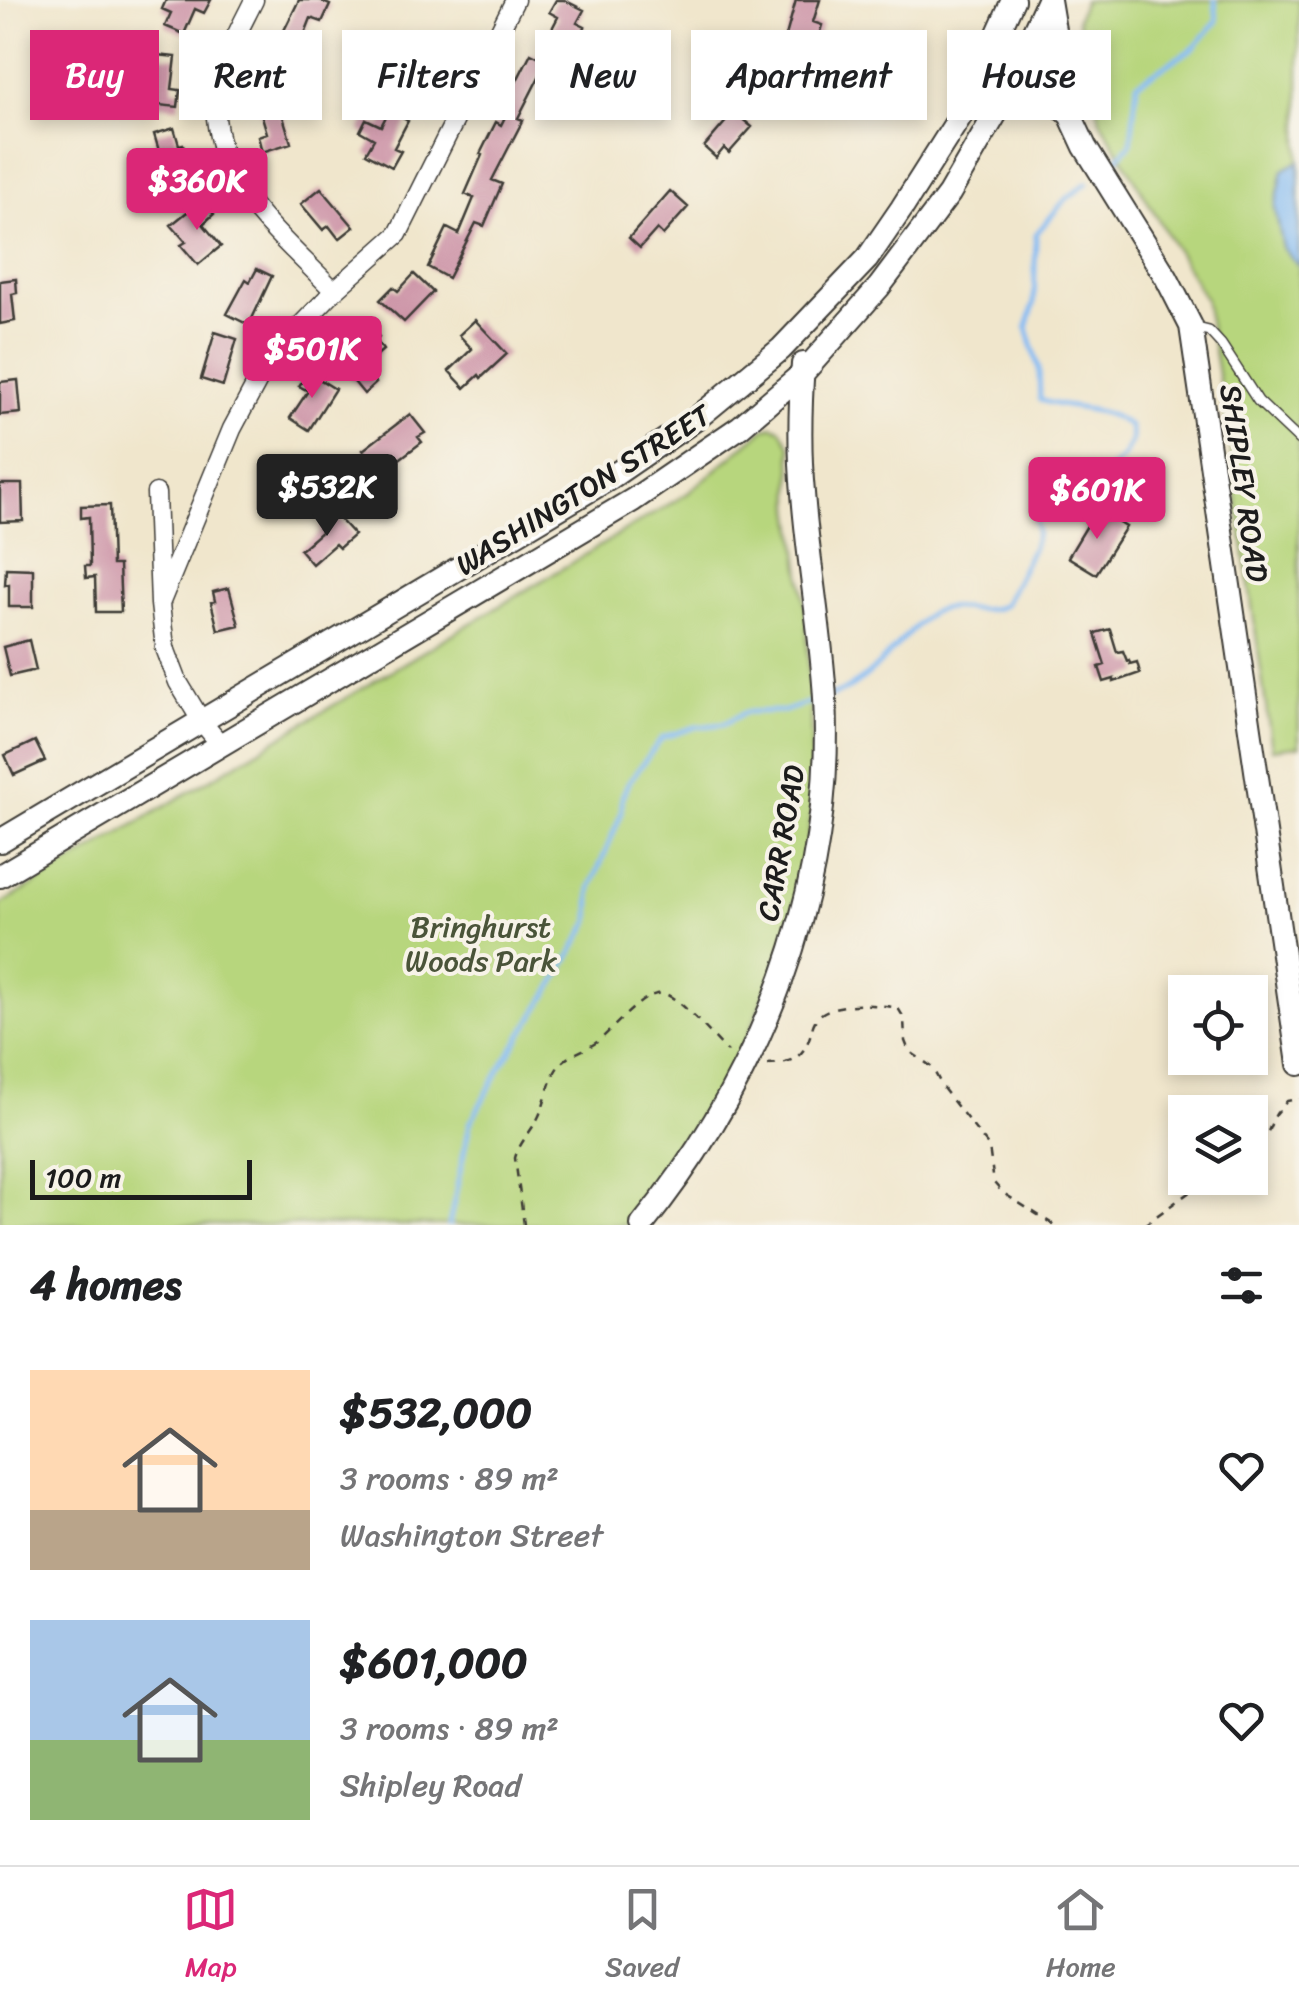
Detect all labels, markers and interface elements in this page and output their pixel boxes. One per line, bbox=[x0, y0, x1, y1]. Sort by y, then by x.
chip: Buy bbox=[30, 30, 159, 120]
chip: Rent bbox=[179, 30, 322, 120]
chip: Filters bbox=[342, 30, 515, 120]
chip: New bbox=[535, 30, 671, 120]
chip: Apartment bbox=[691, 30, 927, 120]
chip: House bbox=[947, 30, 1111, 120]
pin: $360K bbox=[127, 148, 267, 233]
text: $360K bbox=[149, 152, 245, 209]
pin: $501K bbox=[242, 316, 382, 401]
text: $501K bbox=[265, 320, 359, 377]
street label: SHIPLEY ROAD bbox=[1203, 381, 1285, 585]
street label: WASHINGTON STREET bbox=[444, 388, 723, 591]
pin: $532K bbox=[257, 454, 397, 539]
pin: $601K bbox=[1027, 457, 1167, 542]
text: $532K bbox=[279, 458, 375, 515]
text: $601K bbox=[1050, 461, 1144, 518]
street label: CARR ROAD bbox=[741, 761, 821, 925]
park label: Bringhurst Woods Park bbox=[405, 900, 558, 988]
map controls bbox=[1168, 975, 1268, 1195]
button: locate bbox=[1168, 975, 1268, 1075]
button: layers bbox=[1168, 1095, 1268, 1195]
text: 100 m bbox=[45, 1153, 121, 1202]
scale bar bbox=[30, 1155, 252, 1200]
text: 4 homes bbox=[30, 1248, 182, 1322]
icon: filters bbox=[1214, 1258, 1269, 1313]
text: $532,000 bbox=[340, 1376, 532, 1450]
icon: home bbox=[110, 1410, 230, 1530]
icon: heart bbox=[1214, 1443, 1269, 1498]
text: 3 rooms · 89 m² bbox=[340, 1450, 559, 1507]
text: Washington Street bbox=[340, 1507, 603, 1564]
text: $601,000 bbox=[340, 1626, 528, 1700]
icon: home bbox=[110, 1660, 230, 1780]
icon: heart bbox=[1214, 1693, 1269, 1748]
text: 3 rooms · 89 m² bbox=[340, 1700, 559, 1757]
text: Shipley Road bbox=[340, 1757, 521, 1814]
tab: Map bbox=[183, 1882, 238, 1991]
tab: Saved bbox=[605, 1882, 679, 1991]
tab: Home bbox=[1046, 1882, 1116, 1991]

